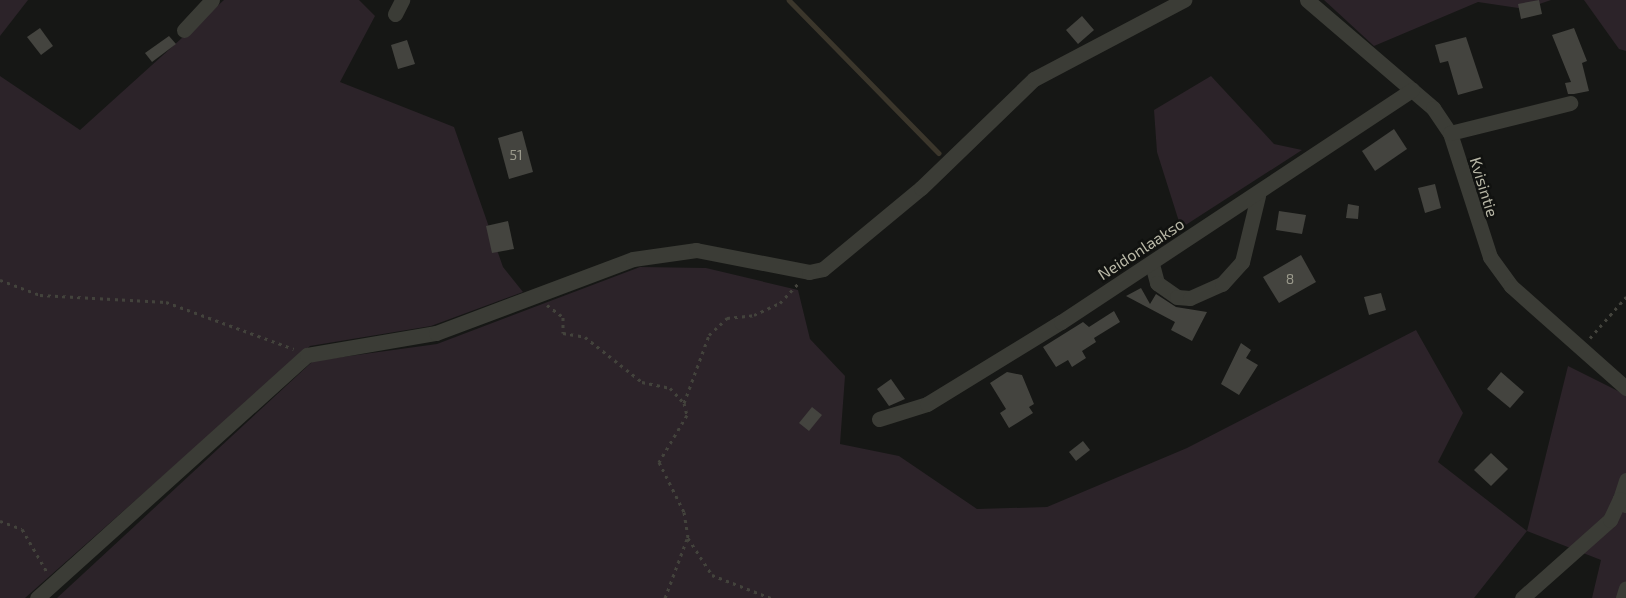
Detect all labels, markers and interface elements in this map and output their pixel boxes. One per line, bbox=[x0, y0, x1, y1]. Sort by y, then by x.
house number: 51 bbox=[509, 147, 523, 163]
street label: Kvisintie bbox=[1466, 155, 1502, 219]
street label: Neidonlaakso bbox=[1094, 214, 1188, 284]
house number: 8 bbox=[1286, 271, 1294, 287]

